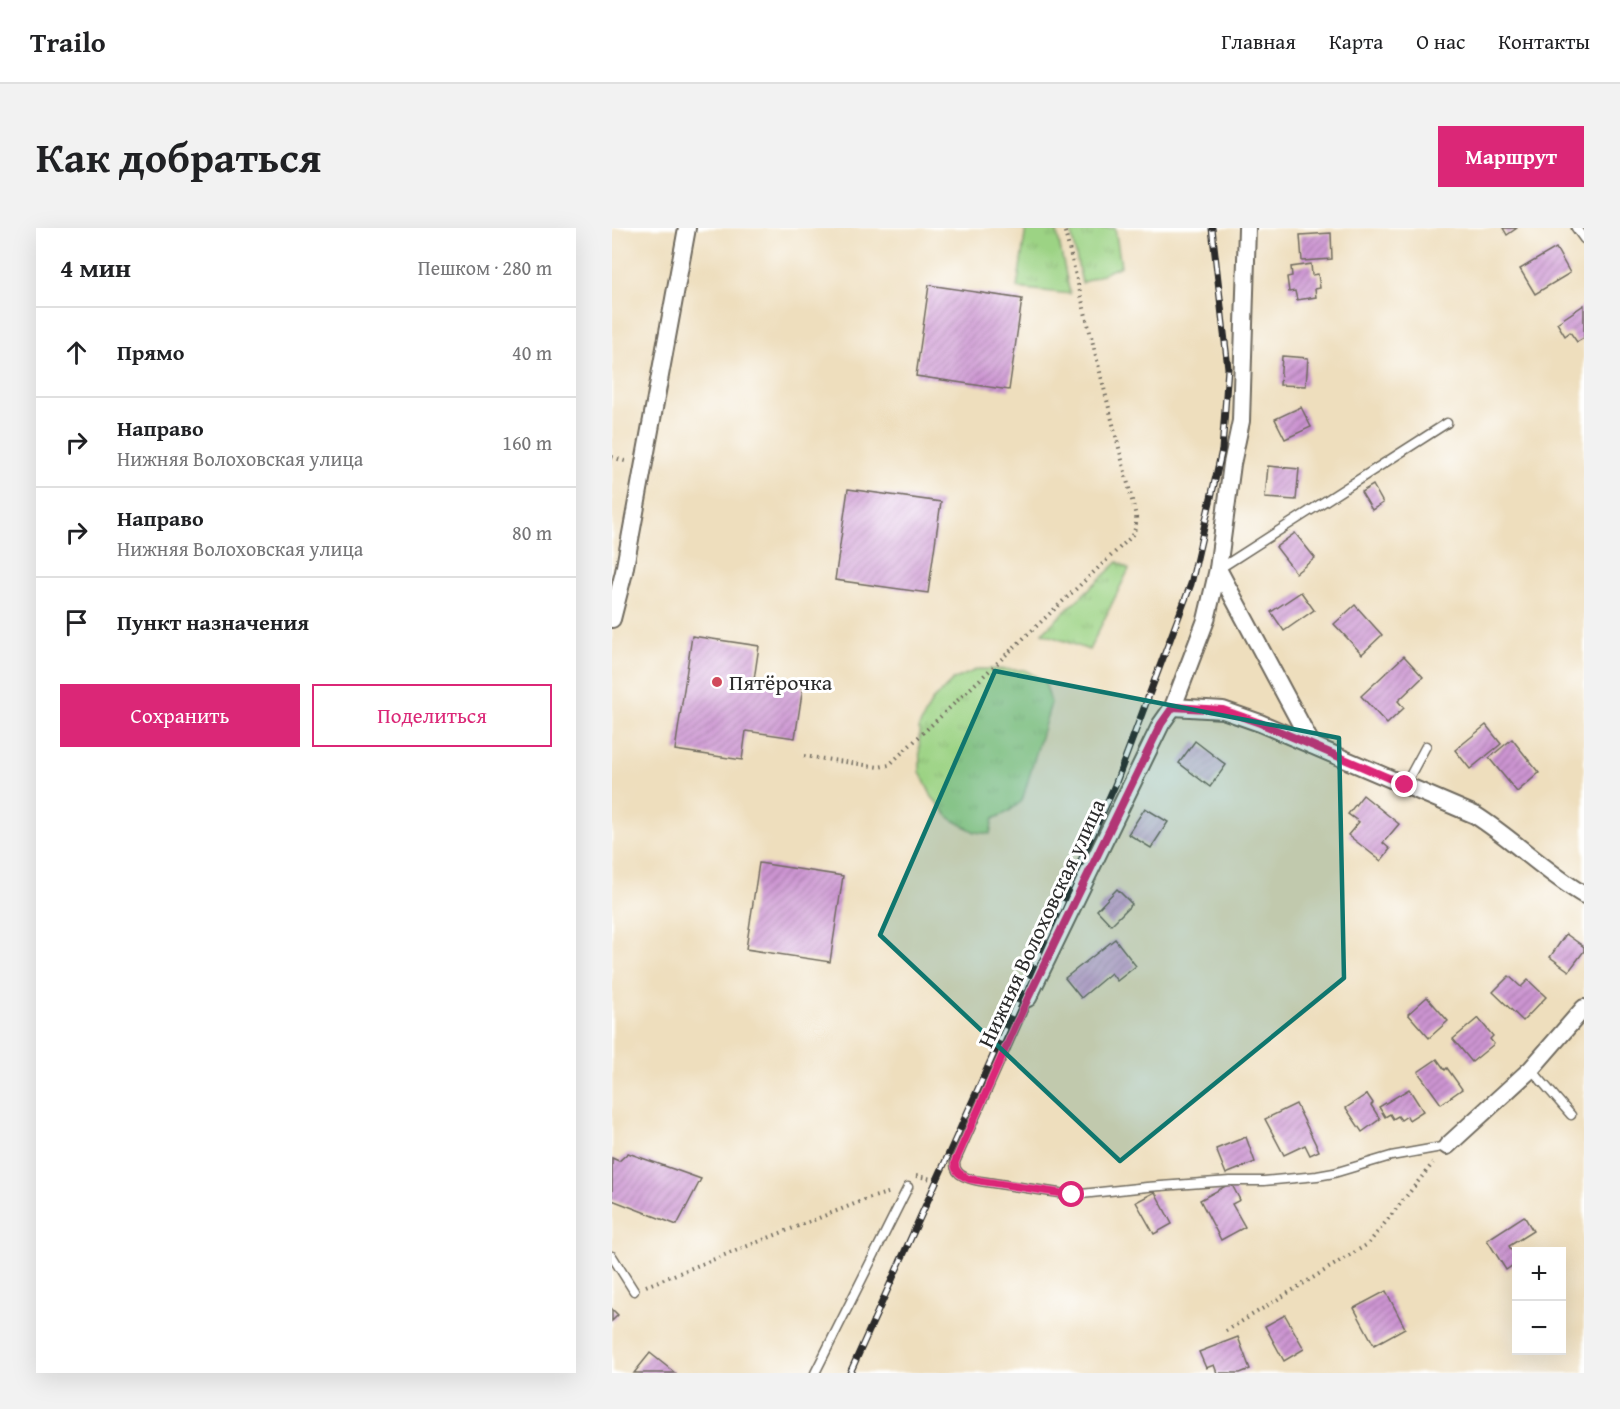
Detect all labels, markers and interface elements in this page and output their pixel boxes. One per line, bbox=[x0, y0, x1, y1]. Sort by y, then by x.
text: Trailo bbox=[30, 21, 106, 62]
text: Главная bbox=[1221, 26, 1296, 57]
text: Карта bbox=[1329, 26, 1383, 57]
text: О нас bbox=[1416, 26, 1465, 57]
text: Контакты bbox=[1498, 26, 1590, 57]
text: Как добраться bbox=[36, 126, 321, 187]
button: Маршрут bbox=[1438, 126, 1584, 187]
text: 4 мин bbox=[60, 248, 131, 287]
text: Пешком · 280 m bbox=[418, 253, 552, 282]
icon: ahead bbox=[60, 336, 93, 369]
text: Прямо bbox=[117, 336, 184, 368]
text: 40 m bbox=[512, 338, 552, 367]
text: Направо bbox=[117, 412, 204, 444]
icon: right bbox=[60, 426, 93, 459]
text: 160 m bbox=[502, 428, 552, 457]
text: Нижняя Волоховская улица bbox=[117, 444, 363, 473]
text: Направо bbox=[117, 502, 204, 534]
icon: right bbox=[60, 516, 93, 549]
text: 80 m bbox=[512, 518, 552, 547]
text: Нижняя Волоховская улица bbox=[117, 534, 363, 563]
icon: arrive bbox=[60, 606, 93, 639]
text: Пункт назначения bbox=[117, 606, 309, 638]
place label: Пятёрочка bbox=[729, 666, 833, 698]
marker: Пятёрочка bbox=[710, 675, 724, 689]
button: Сохранить bbox=[60, 684, 300, 747]
button: Поделиться bbox=[312, 684, 552, 747]
route end bbox=[1391, 771, 1417, 797]
street label: Нижняя Волоховская улица bbox=[969, 793, 1113, 1053]
route start bbox=[1058, 1181, 1084, 1207]
map controls bbox=[1512, 1247, 1566, 1355]
button: + bbox=[1512, 1247, 1566, 1301]
button: − bbox=[1512, 1301, 1566, 1355]

